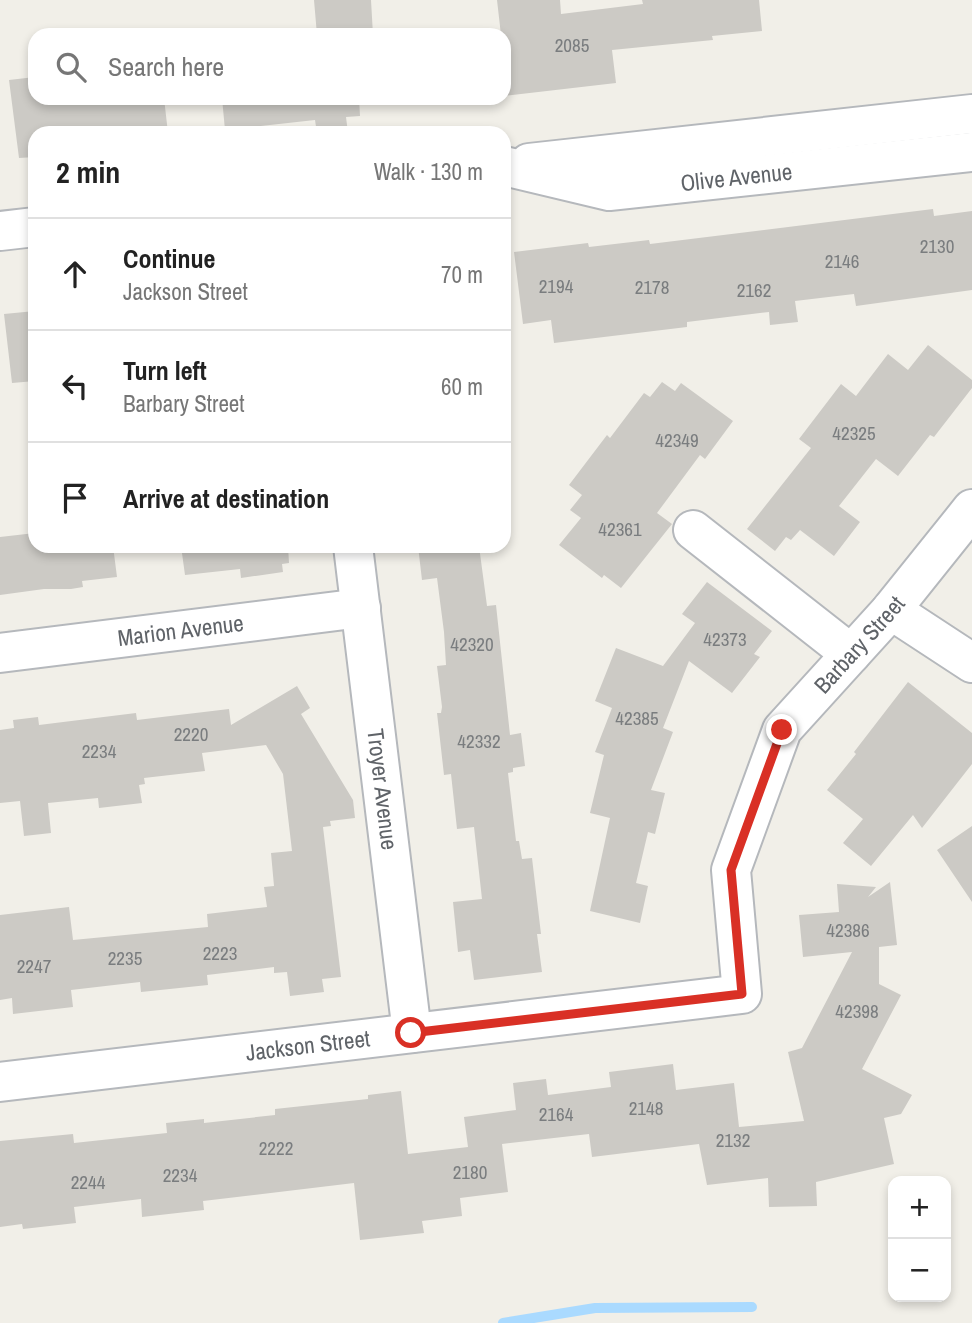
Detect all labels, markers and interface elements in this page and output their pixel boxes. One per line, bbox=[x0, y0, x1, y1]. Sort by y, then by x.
search box bbox=[28, 28, 511, 105]
house number: 2085 bbox=[555, 32, 590, 58]
icon: search bbox=[52, 48, 90, 86]
text: Search here bbox=[108, 49, 224, 84]
text: 2 min bbox=[56, 152, 120, 192]
street label: Olive Avenue bbox=[679, 155, 794, 198]
text: Walk · 130 m bbox=[374, 156, 483, 187]
house number: 2130 bbox=[920, 233, 954, 259]
text: Continue bbox=[123, 241, 215, 276]
house number: 2146 bbox=[825, 248, 859, 274]
icon: ahead bbox=[56, 255, 94, 293]
text: 70 m bbox=[441, 259, 483, 290]
house number: 2194 bbox=[539, 273, 574, 299]
house number: 2178 bbox=[635, 274, 669, 300]
text: Jackson Street bbox=[123, 276, 248, 307]
house number: 2162 bbox=[737, 277, 771, 303]
text: Turn left bbox=[123, 353, 207, 388]
icon: left bbox=[56, 367, 94, 405]
text: 60 m bbox=[441, 371, 483, 402]
text: Barbary Street bbox=[123, 388, 245, 419]
house number: 42325 bbox=[832, 420, 876, 446]
house number: 42349 bbox=[655, 427, 699, 453]
icon: arrive bbox=[56, 479, 94, 517]
text: Arrive at destination bbox=[123, 481, 329, 516]
house number: 42361 bbox=[598, 516, 642, 542]
street label: Barbary Street bbox=[807, 589, 911, 700]
street label: Marion Avenue bbox=[116, 607, 245, 653]
house number: 42373 bbox=[703, 626, 747, 652]
house number: 42320 bbox=[450, 631, 494, 657]
house number: 42385 bbox=[615, 705, 659, 731]
route end bbox=[766, 714, 797, 745]
house number: 2220 bbox=[174, 721, 208, 747]
street label: Troyer Avenue bbox=[360, 727, 406, 851]
house number: 42332 bbox=[457, 728, 501, 754]
house number: 2234 bbox=[82, 738, 117, 764]
house number: 42386 bbox=[826, 917, 870, 943]
house number: 2223 bbox=[203, 940, 237, 966]
house number: 2235 bbox=[108, 945, 143, 971]
house number: 2247 bbox=[17, 953, 52, 979]
house number: 42398 bbox=[835, 998, 879, 1024]
route start bbox=[395, 1017, 426, 1048]
street label: Jackson Street bbox=[244, 1022, 372, 1068]
house number: 2148 bbox=[629, 1095, 663, 1121]
house number: 2164 bbox=[539, 1101, 574, 1127]
house number: 2132 bbox=[716, 1127, 750, 1153]
house number: 2222 bbox=[259, 1135, 293, 1161]
house number: 2180 bbox=[453, 1159, 487, 1185]
house number: 2234 bbox=[163, 1162, 198, 1188]
house number: 2244 bbox=[71, 1169, 106, 1195]
map controls bbox=[888, 1176, 951, 1302]
button: + bbox=[888, 1176, 951, 1239]
button: − bbox=[888, 1239, 951, 1302]

